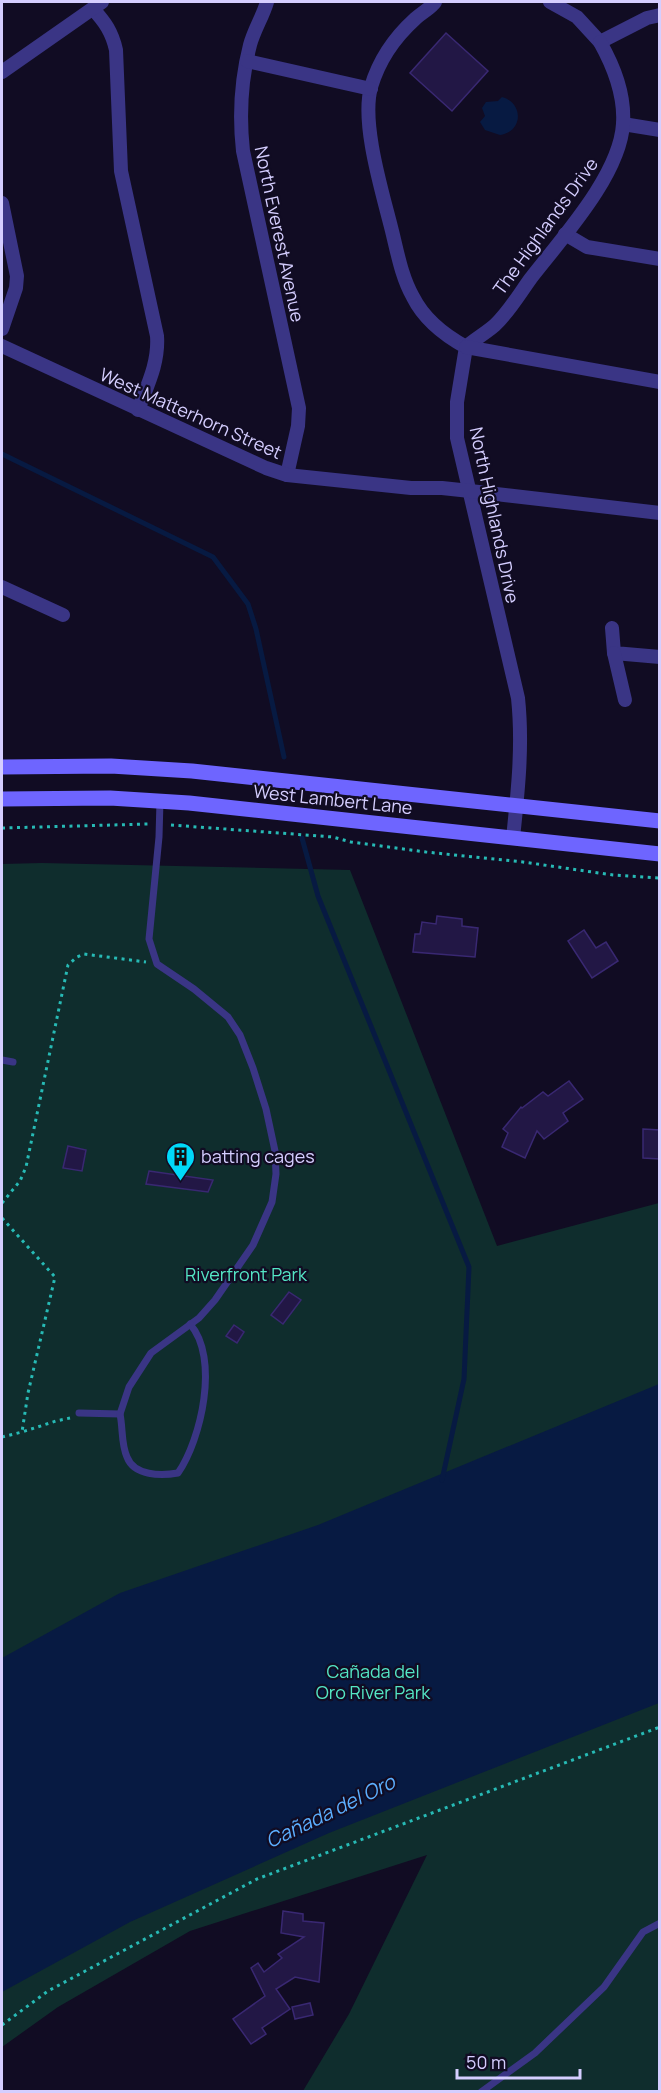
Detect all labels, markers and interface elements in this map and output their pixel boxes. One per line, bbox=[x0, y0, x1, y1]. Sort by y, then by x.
street label: North Everest Avenue bbox=[250, 144, 310, 324]
street label: The Highlands Drive bbox=[487, 153, 603, 299]
street label: West Matterhorn Street bbox=[96, 362, 286, 464]
street label: North Highlands Drive bbox=[465, 425, 525, 605]
street label: West Lambert Lane bbox=[252, 779, 414, 819]
building icon: batting cages bbox=[164, 1140, 196, 1182]
place label: batting cages bbox=[201, 1144, 315, 1168]
park label: Riverfront Park bbox=[185, 1262, 308, 1286]
park label: Cañada del Oro River Park bbox=[316, 1659, 431, 1704]
water label: Cañada del Oro bbox=[261, 1767, 400, 1854]
scale bar bbox=[457, 2042, 580, 2080]
text: 50 m bbox=[466, 2050, 506, 2074]

